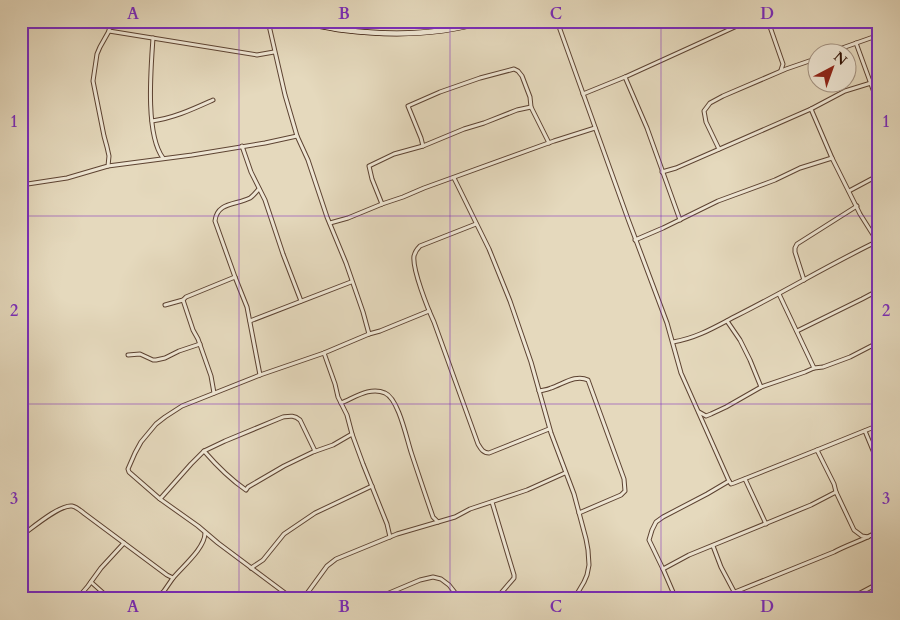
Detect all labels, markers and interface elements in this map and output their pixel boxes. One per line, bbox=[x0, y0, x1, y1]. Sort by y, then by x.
text: A bbox=[127, 3, 139, 25]
text: B bbox=[338, 3, 350, 25]
text: C bbox=[550, 3, 562, 25]
text: D bbox=[760, 3, 774, 25]
north arrow bbox=[808, 42, 858, 92]
text: N bbox=[829, 47, 851, 70]
text: 1 bbox=[10, 111, 18, 133]
text: 1 bbox=[882, 111, 890, 133]
text: 2 bbox=[10, 300, 18, 322]
text: 2 bbox=[882, 300, 890, 322]
text: 3 bbox=[10, 488, 18, 510]
text: 3 bbox=[882, 488, 890, 510]
text: A bbox=[127, 596, 139, 618]
text: B bbox=[338, 596, 350, 618]
text: C bbox=[550, 596, 562, 618]
text: D bbox=[760, 596, 774, 618]

